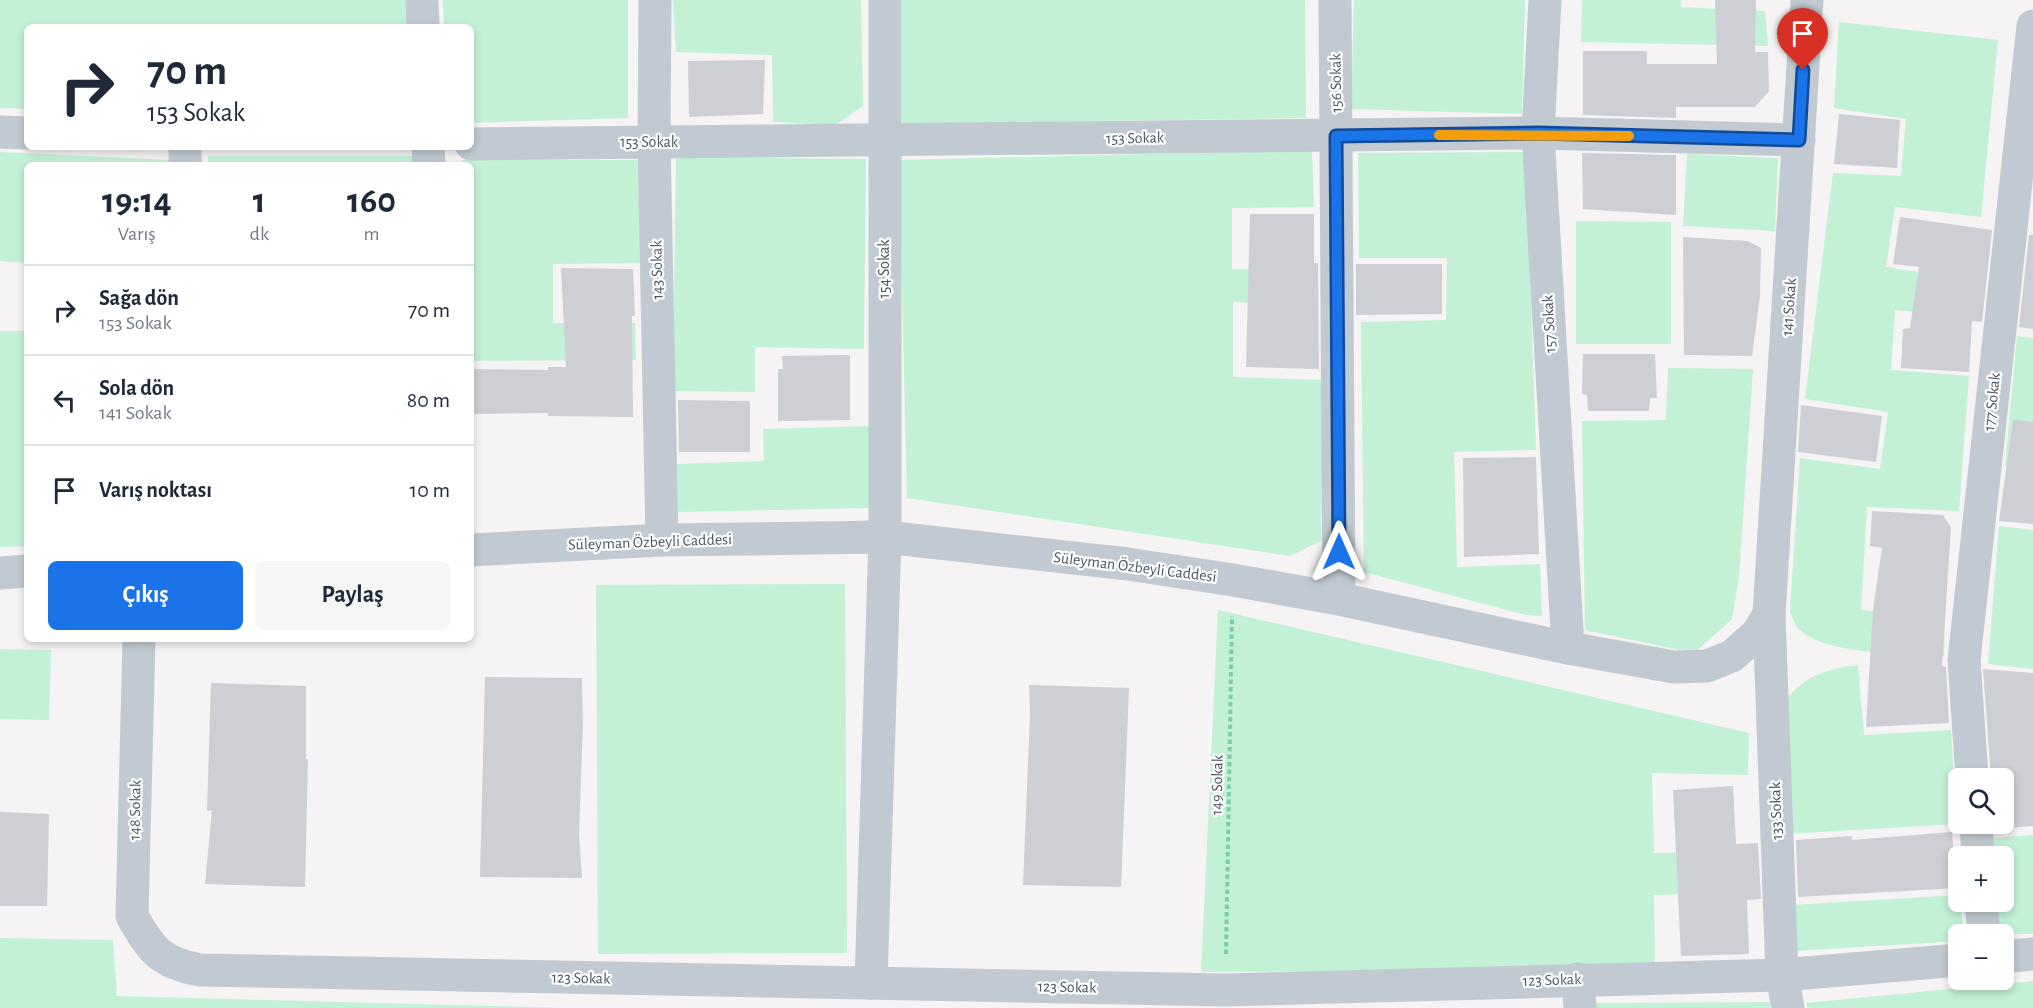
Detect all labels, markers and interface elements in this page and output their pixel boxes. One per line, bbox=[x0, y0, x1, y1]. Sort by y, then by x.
pin bbox=[1777, 8, 1828, 70]
icon: arrive bbox=[1786, 17, 1819, 50]
icon: right bbox=[48, 48, 126, 126]
text: 70 m bbox=[147, 50, 227, 92]
street label: 156 Sokak bbox=[1327, 53, 1345, 113]
text: 153 Sokak bbox=[147, 99, 245, 126]
street label: 153 Sokak bbox=[1106, 129, 1165, 147]
street label: 153 Sokak bbox=[620, 134, 679, 150]
text: 19:14 bbox=[102, 183, 172, 219]
text: 1 bbox=[253, 183, 266, 219]
text: 160 bbox=[347, 183, 396, 219]
text: Varış bbox=[118, 224, 156, 244]
text: dk bbox=[250, 224, 269, 244]
text: m bbox=[363, 224, 379, 244]
street label: 154 Sokak bbox=[876, 239, 892, 299]
street label: 143 Sokak bbox=[648, 240, 666, 300]
street label: 141 Sokak bbox=[1779, 277, 1799, 337]
text: Sağa dön bbox=[99, 287, 179, 309]
icon: right bbox=[48, 294, 81, 327]
street label: 157 Sokak bbox=[1539, 294, 1559, 354]
text: 70 m bbox=[408, 299, 450, 321]
text: 153 Sokak bbox=[99, 313, 172, 333]
street label: 177 Sokak bbox=[1981, 372, 2003, 432]
text: Sola dön bbox=[99, 377, 174, 399]
icon: left bbox=[48, 384, 81, 417]
text: 80 m bbox=[407, 389, 450, 411]
text: 141 Sokak bbox=[99, 403, 172, 423]
icon: arrive bbox=[48, 474, 81, 507]
text: Varış noktası bbox=[99, 479, 212, 501]
text: 10 m bbox=[410, 479, 450, 501]
position arrow bbox=[1307, 520, 1371, 584]
street label: Süleyman Özbeyli Caddesi bbox=[568, 529, 732, 554]
street label: Süleyman Özbeyli Caddesi bbox=[1053, 547, 1218, 586]
button: Çıkış bbox=[48, 561, 243, 630]
button: Paylaş bbox=[255, 561, 450, 630]
street label: 149 Sokak bbox=[1208, 754, 1226, 815]
map controls bbox=[1948, 768, 2014, 990]
button: search bbox=[1948, 768, 2014, 834]
street label: 148 Sokak bbox=[126, 779, 144, 840]
street label: 133 Sokak bbox=[1767, 781, 1785, 840]
button: + bbox=[1948, 846, 2014, 912]
button: − bbox=[1948, 924, 2014, 990]
street label: 123 Sokak bbox=[551, 969, 611, 987]
street label: 123 Sokak bbox=[1522, 971, 1582, 989]
street label: 123 Sokak bbox=[1037, 978, 1097, 996]

